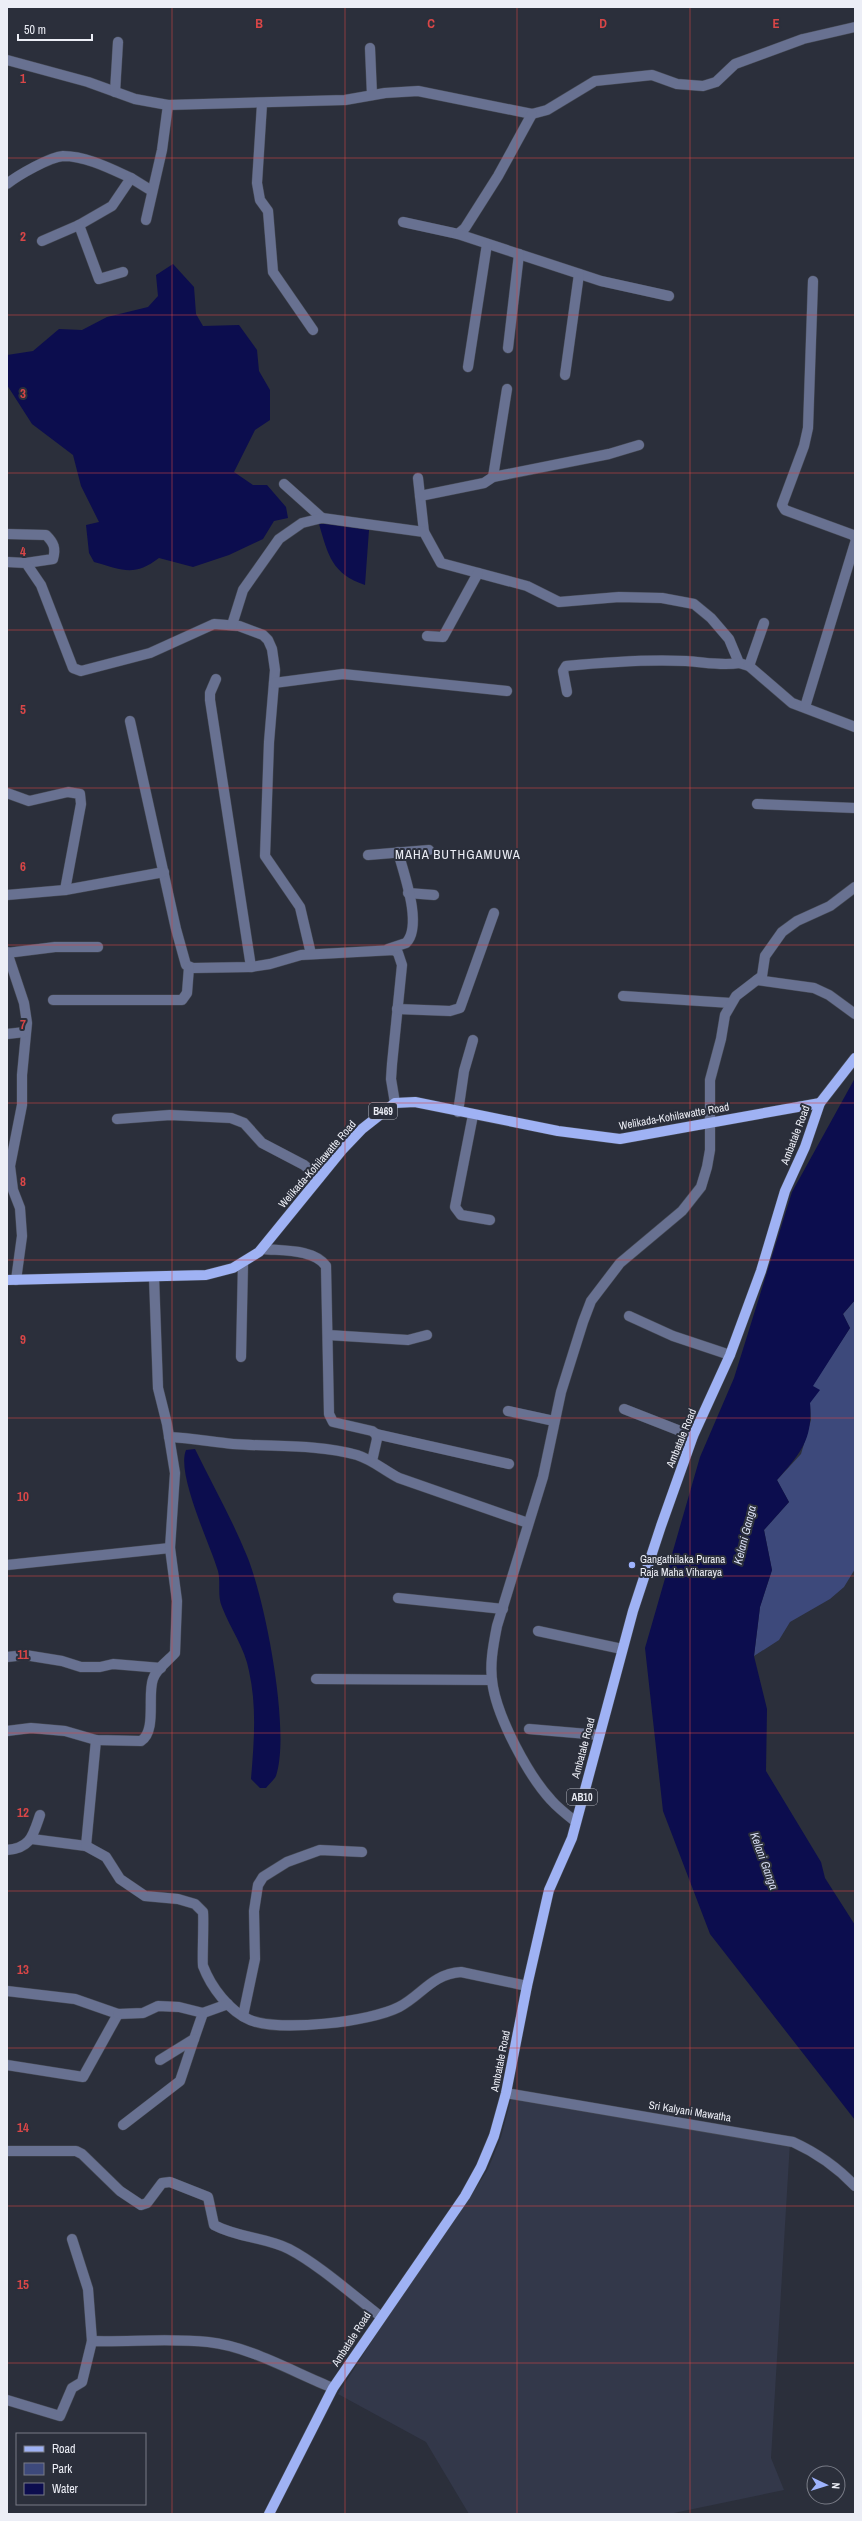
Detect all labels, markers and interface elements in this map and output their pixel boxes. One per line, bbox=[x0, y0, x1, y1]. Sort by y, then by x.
text: B bbox=[255, 15, 263, 32]
text: C bbox=[427, 15, 435, 32]
text: D bbox=[599, 15, 607, 32]
text: E bbox=[772, 15, 780, 32]
scale bar bbox=[18, 16, 92, 42]
text: 50 m bbox=[24, 22, 46, 38]
text: 1 bbox=[20, 70, 26, 87]
text: 2 bbox=[20, 228, 26, 245]
text: 3 bbox=[20, 385, 26, 402]
text: 4 bbox=[20, 543, 26, 560]
text: 5 bbox=[20, 701, 26, 718]
district label: MAHA BUTHGAMUWA bbox=[395, 846, 521, 863]
text: 6 bbox=[20, 858, 26, 875]
text: 7 bbox=[20, 1016, 26, 1033]
street label: Welikada-Kohilawatte Road bbox=[618, 1099, 730, 1133]
road number: B469 bbox=[369, 1103, 397, 1119]
street label: Ambatale Road bbox=[777, 1103, 813, 1167]
street label: Welikada-Kohilawatte Road bbox=[275, 1117, 359, 1211]
text: 8 bbox=[20, 1173, 26, 1190]
text: 9 bbox=[20, 1331, 26, 1348]
street label: Ambatale Road bbox=[662, 1407, 699, 1470]
text: 10 bbox=[17, 1488, 29, 1505]
water label: Kelani Ganga bbox=[730, 1503, 760, 1566]
place label: Gangathilaka Purana Raja Maha Viharaya bbox=[640, 1552, 725, 1579]
marker: Gangathilaka Purana Raja Maha Viharaya bbox=[627, 1560, 637, 1570]
text: 11 bbox=[17, 1646, 29, 1663]
street label: Ambatale Road bbox=[568, 1716, 598, 1781]
road number: AB10 bbox=[567, 1789, 597, 1805]
text: 12 bbox=[17, 1804, 29, 1821]
water label: Kelani Ganga bbox=[746, 1830, 782, 1893]
text: 13 bbox=[17, 1961, 29, 1978]
street label: Ambatale Road bbox=[487, 2029, 513, 2094]
street label: Sri Kalyani Mawatha bbox=[648, 2098, 732, 2124]
text: 14 bbox=[17, 2119, 29, 2136]
text: 15 bbox=[17, 2276, 29, 2293]
street label: Ambatale Road bbox=[328, 2309, 374, 2370]
legend bbox=[16, 2433, 146, 2505]
text: Road bbox=[52, 2441, 76, 2457]
text: Park bbox=[52, 2461, 72, 2477]
north arrow bbox=[806, 2465, 846, 2505]
text: Water bbox=[52, 2481, 79, 2497]
text: N bbox=[829, 2482, 843, 2489]

